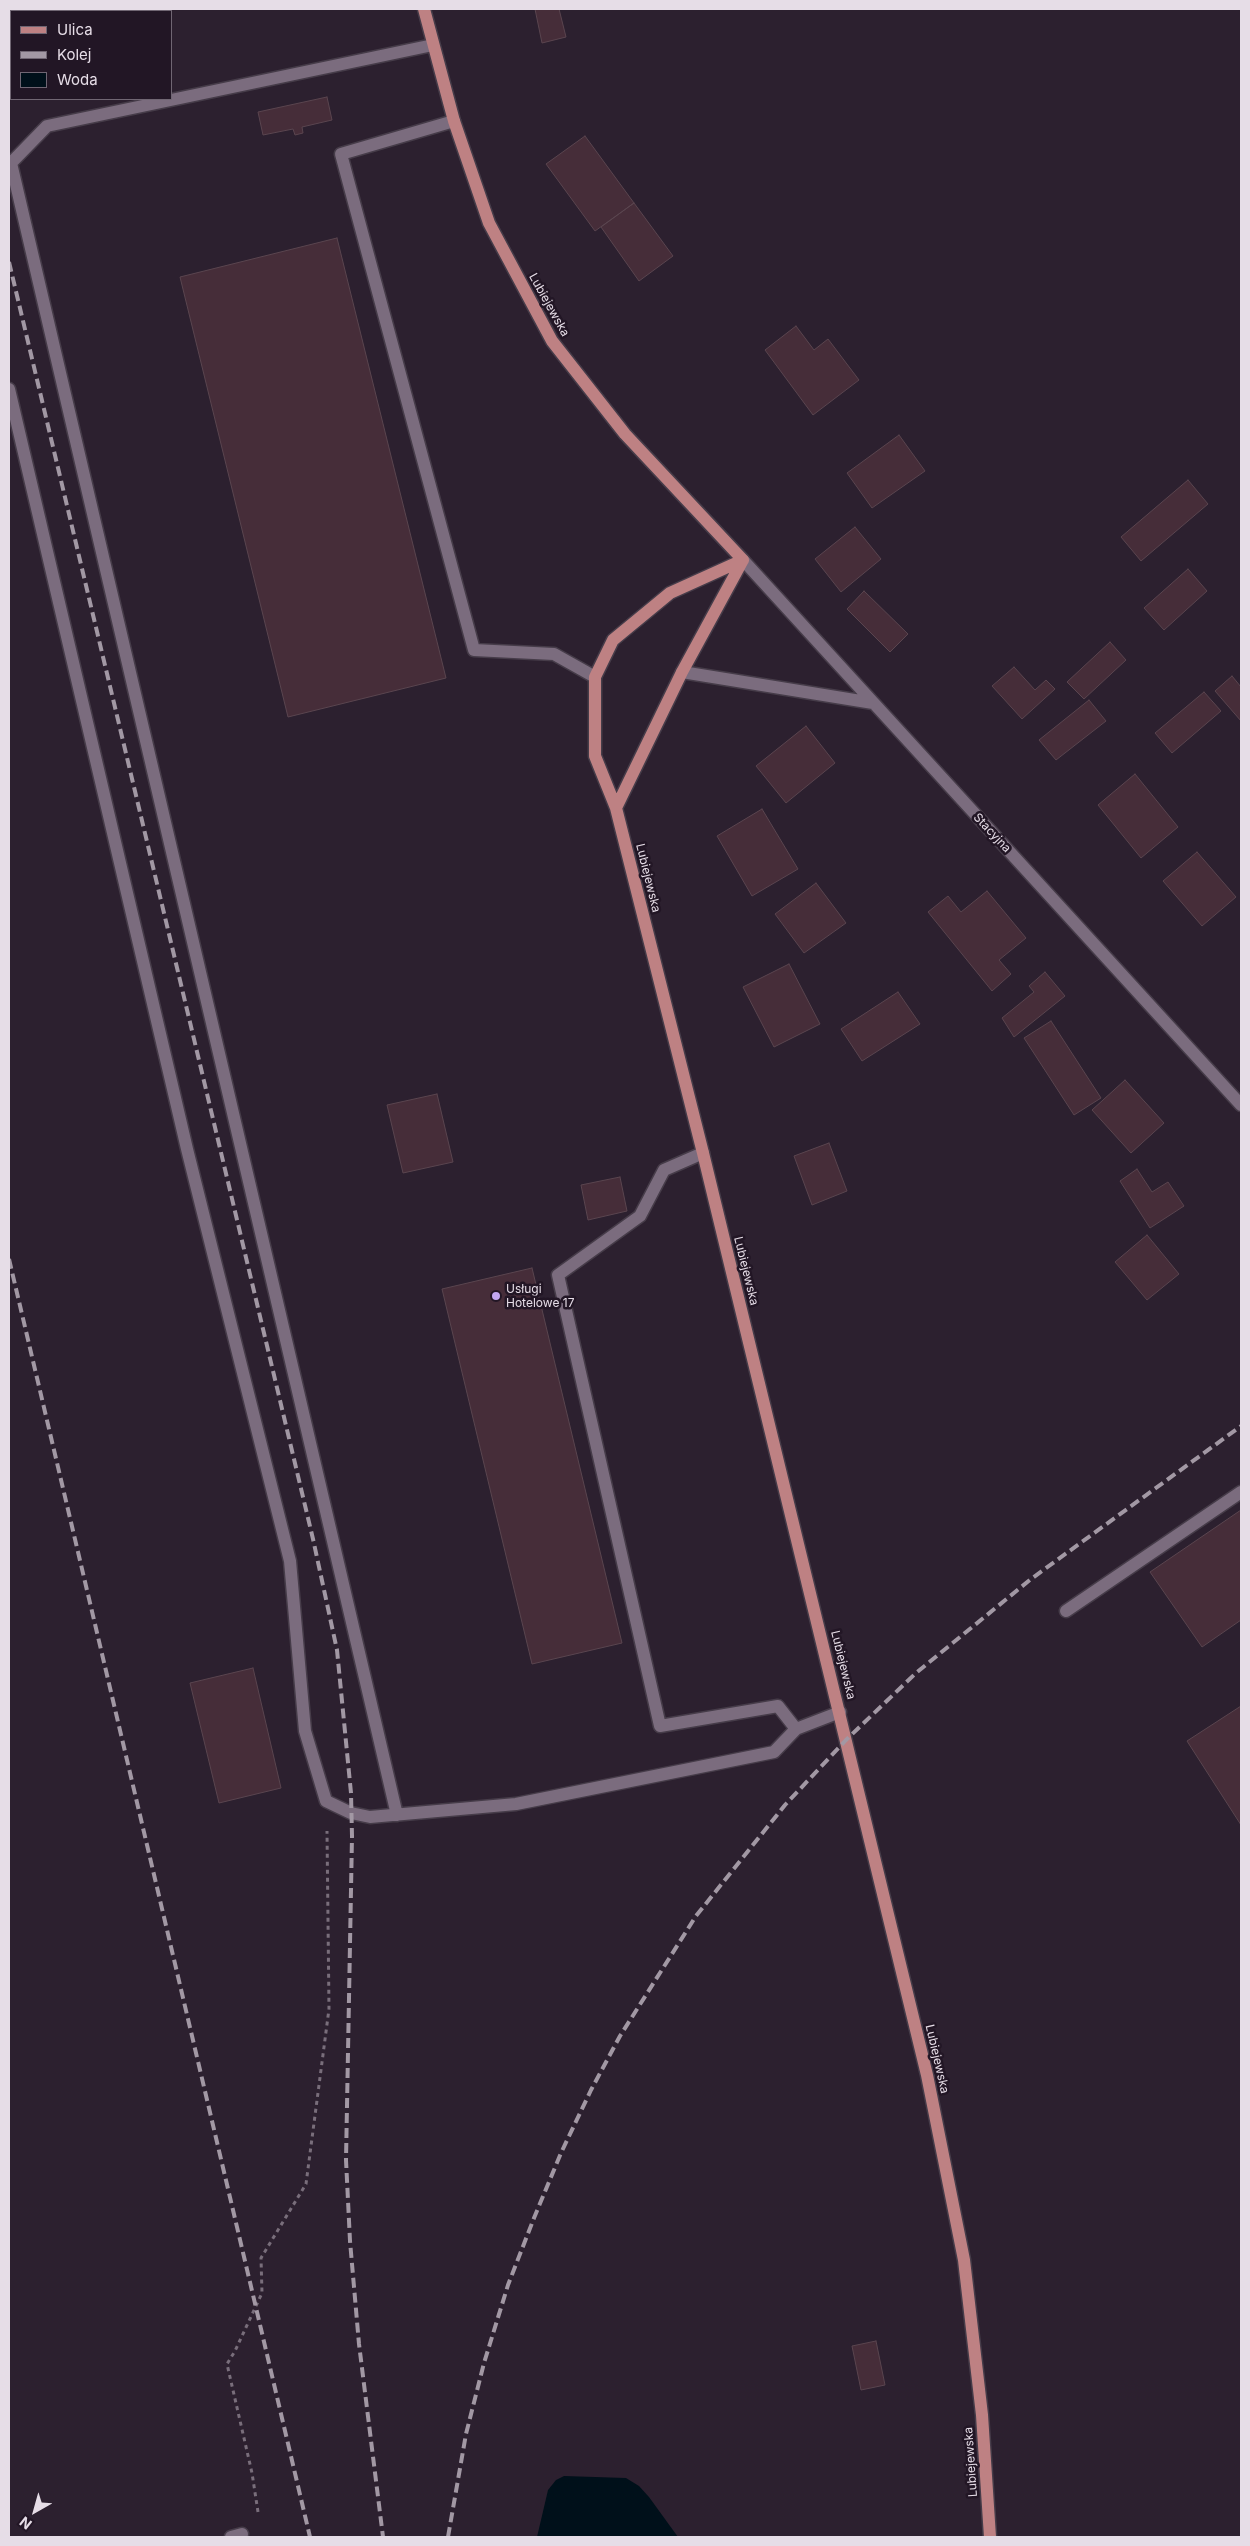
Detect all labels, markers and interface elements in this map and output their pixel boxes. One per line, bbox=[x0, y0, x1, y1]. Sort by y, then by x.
legend bbox=[10, 10, 172, 100]
text: Ulica bbox=[57, 20, 93, 39]
text: Kolej bbox=[57, 45, 92, 64]
text: Woda bbox=[57, 70, 98, 89]
street label: Lubiejewska bbox=[526, 271, 572, 339]
street label: Stacyjna bbox=[970, 810, 1014, 856]
street label: Lubiejewska bbox=[633, 842, 663, 914]
street label: Lubiejewska bbox=[731, 1235, 761, 1307]
place label: Usługi Hotelowe 17 bbox=[506, 1282, 574, 1310]
marker: Usługi Hotelowe 17 bbox=[490, 1290, 502, 1302]
street label: Lubiejewska bbox=[828, 1629, 858, 1701]
street label: Lubiejewska bbox=[922, 2023, 952, 2095]
street label: Lubiejewska bbox=[961, 2426, 981, 2498]
north arrow bbox=[10, 2486, 60, 2536]
text: N bbox=[16, 2513, 35, 2533]

